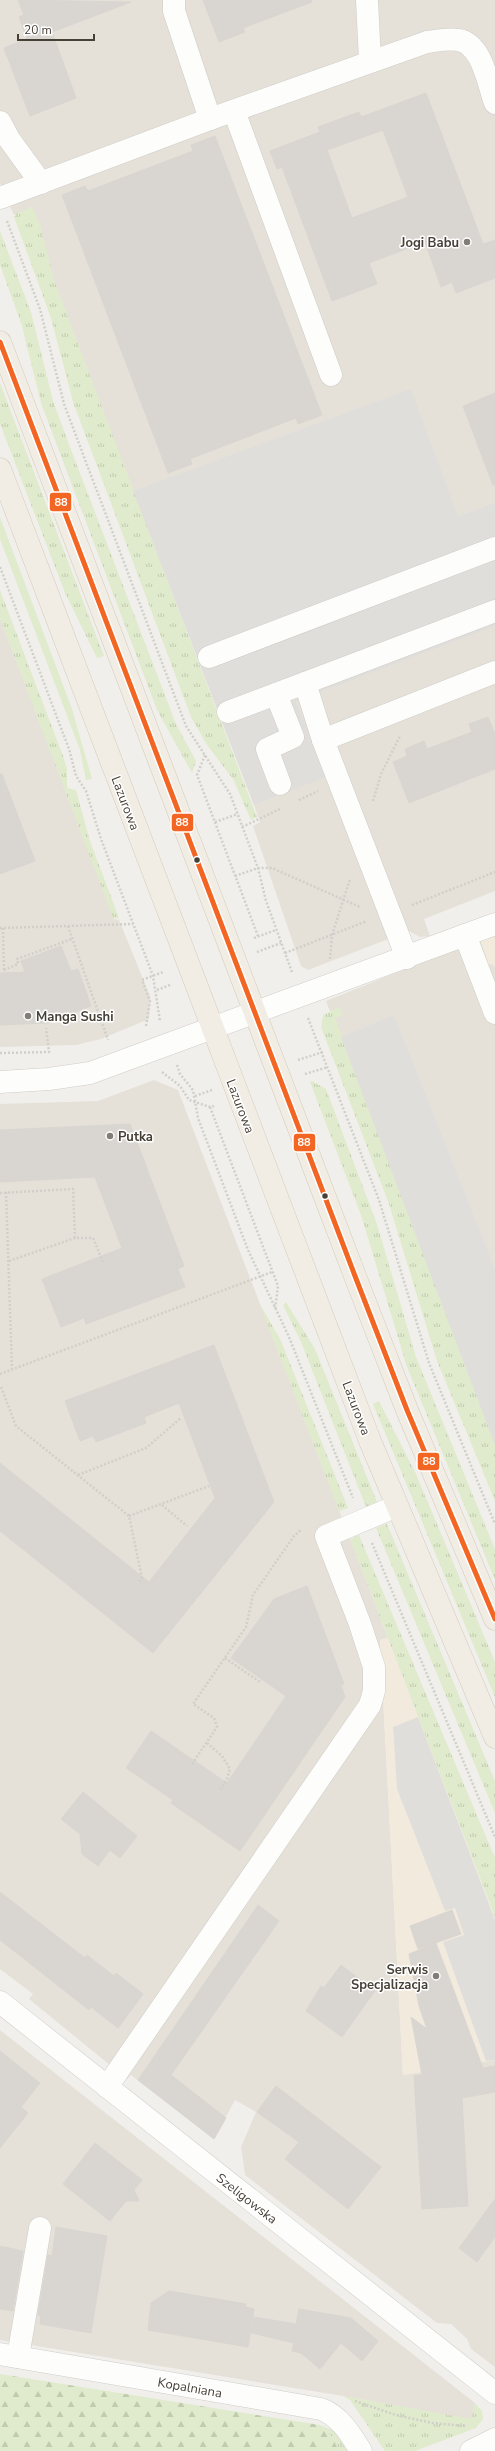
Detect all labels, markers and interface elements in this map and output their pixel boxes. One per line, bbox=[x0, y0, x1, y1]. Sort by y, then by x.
scale bar bbox=[18, 16, 94, 42]
text: 20 m bbox=[24, 22, 52, 38]
place label: Jogi Babu bbox=[400, 234, 459, 252]
marker: Jogi Babu bbox=[462, 237, 472, 247]
line badge: 88 bbox=[49, 492, 72, 512]
text: 88 bbox=[54, 495, 68, 510]
street label: Lazurowa bbox=[107, 774, 144, 833]
line badge: 88 bbox=[171, 813, 194, 832]
text: 88 bbox=[175, 815, 189, 830]
unlabelled marker bbox=[192, 855, 202, 865]
place label: Manga Sushi bbox=[36, 1008, 113, 1026]
marker: Manga Sushi bbox=[23, 1011, 33, 1021]
street label: Lazurowa bbox=[222, 1077, 259, 1136]
place label: Putka bbox=[118, 1128, 153, 1146]
marker: Putka bbox=[105, 1131, 115, 1141]
line badge: 88 bbox=[293, 1133, 316, 1152]
text: 88 bbox=[297, 1135, 311, 1150]
unlabelled marker bbox=[320, 1191, 330, 1201]
street label: Lazurowa bbox=[338, 1379, 375, 1438]
line badge: 88 bbox=[417, 1452, 440, 1471]
text: 88 bbox=[422, 1454, 436, 1469]
place label: Serwis Specjalizacja bbox=[351, 1961, 428, 1994]
marker: Serwis Specjalizacja bbox=[431, 1971, 441, 1981]
street label: Szeligowska bbox=[212, 2169, 281, 2228]
street label: Kopalniana bbox=[156, 2373, 223, 2402]

